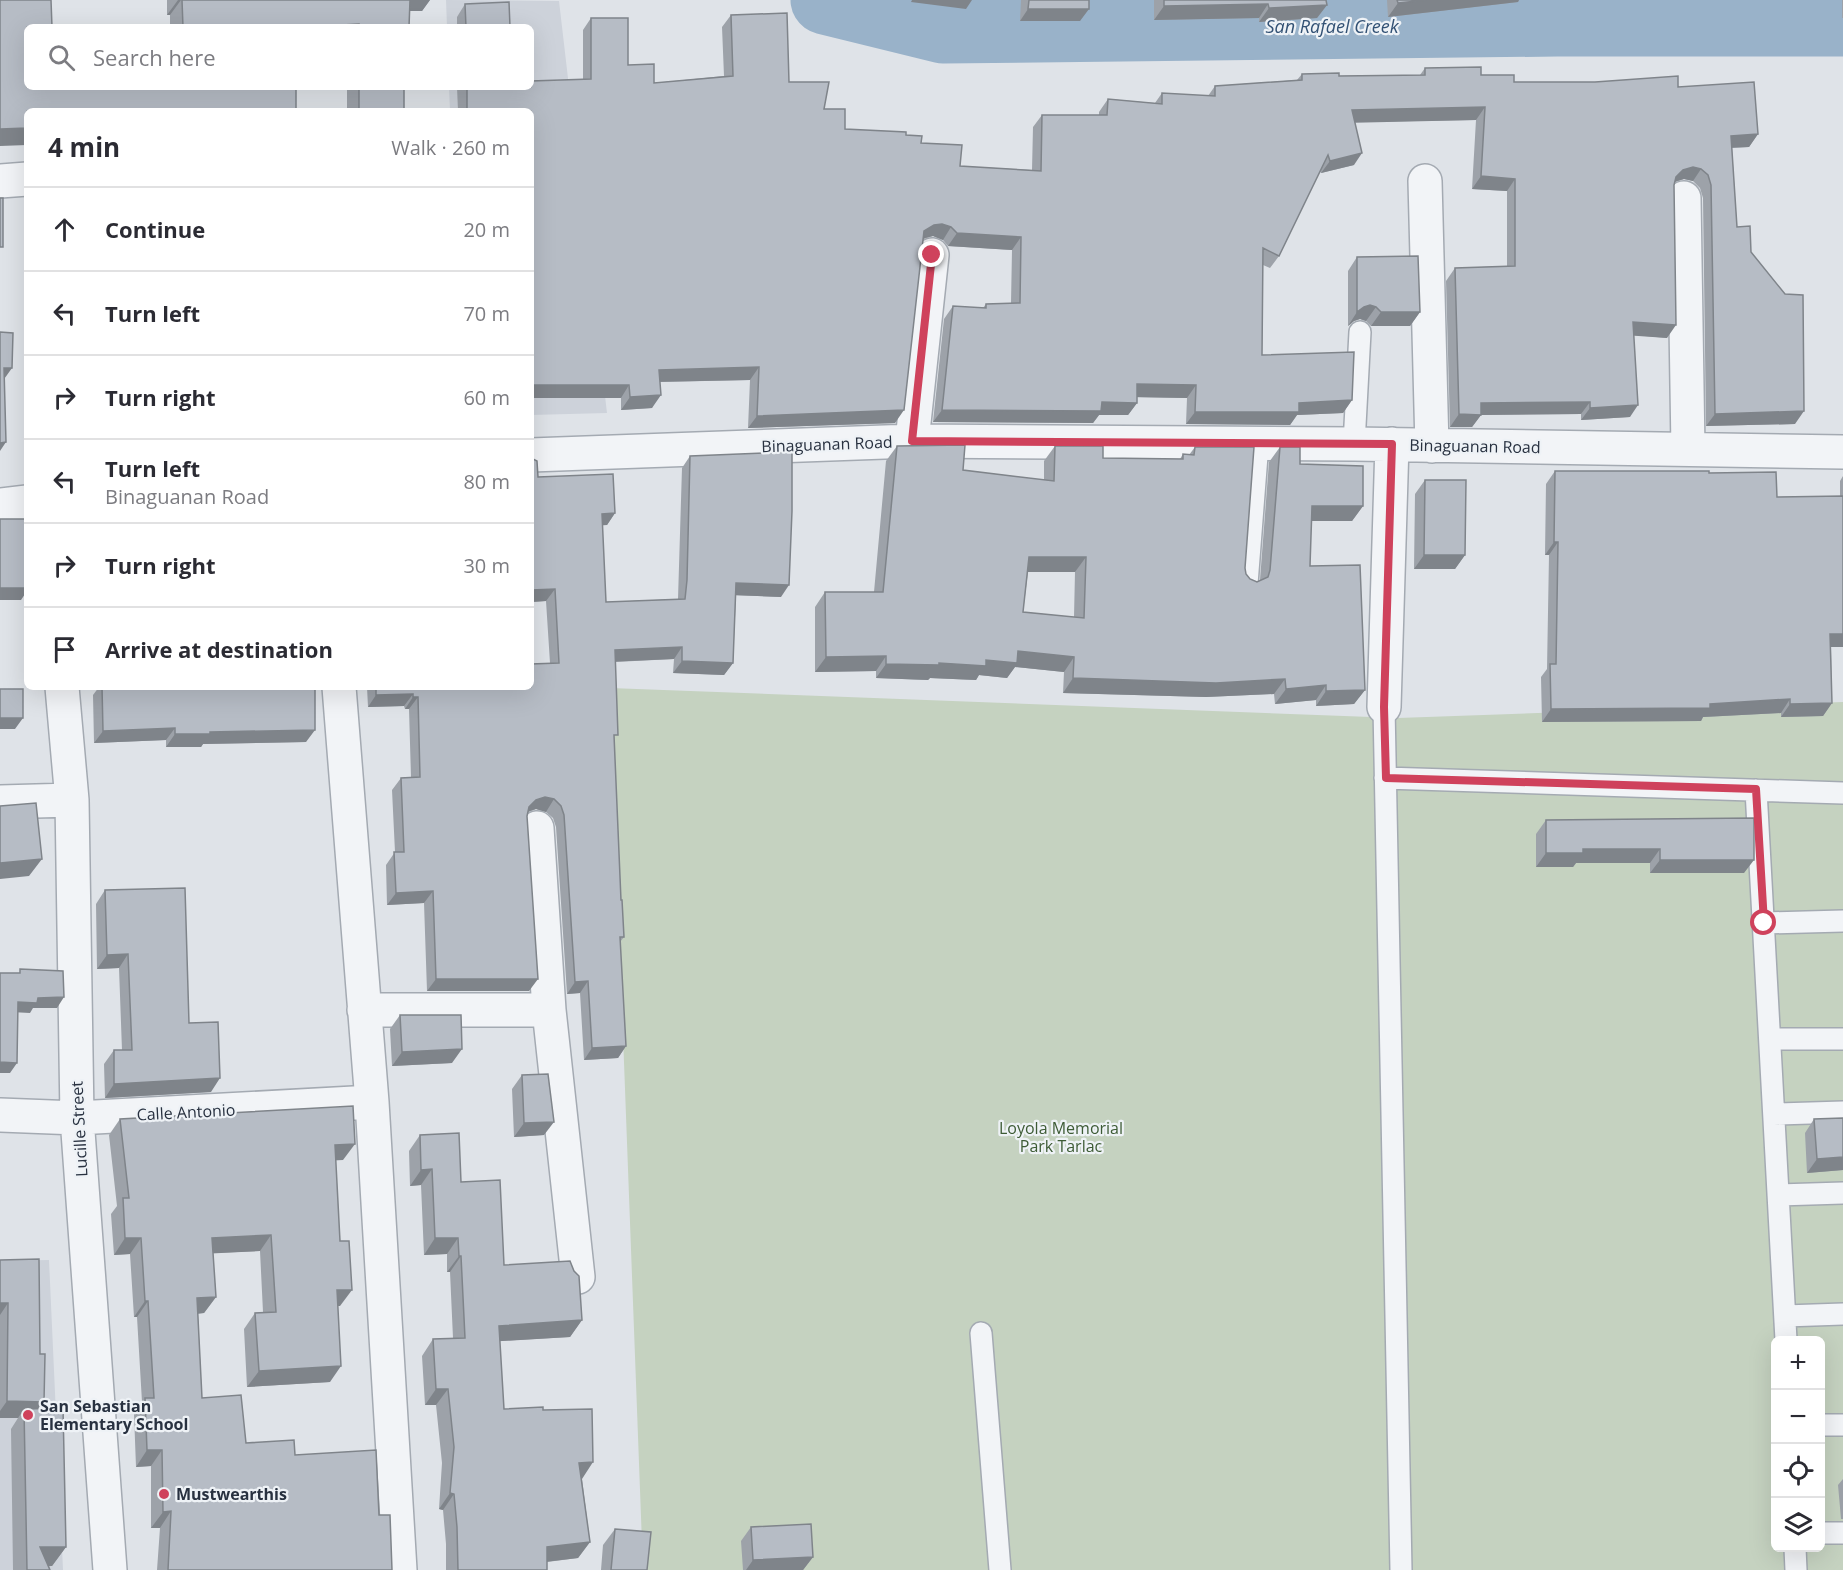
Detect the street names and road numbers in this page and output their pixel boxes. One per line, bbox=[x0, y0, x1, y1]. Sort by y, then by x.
street label: Binaguanan Road bbox=[761, 431, 893, 457]
street label: Binaguanan Road bbox=[1409, 434, 1541, 458]
street label: Lucille Street bbox=[65, 1080, 92, 1177]
street label: Calle Antonio bbox=[136, 1098, 236, 1126]

